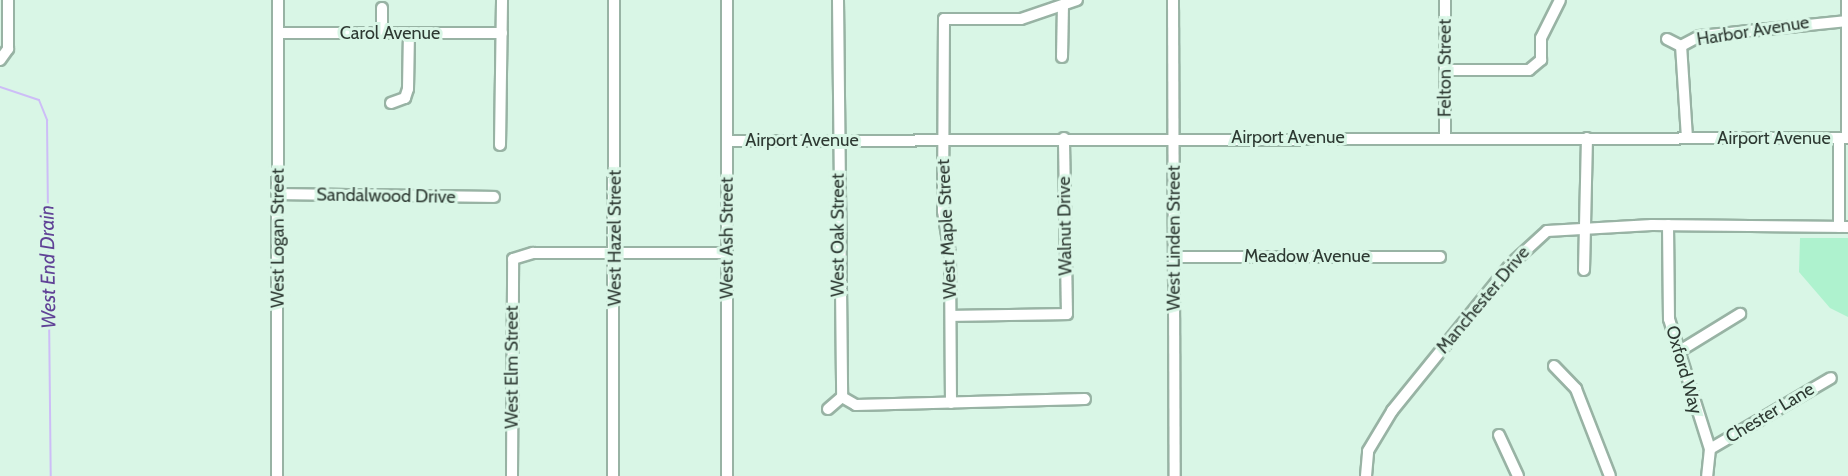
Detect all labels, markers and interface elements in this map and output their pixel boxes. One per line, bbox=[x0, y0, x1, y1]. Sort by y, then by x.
street label: Harbor Avenue bbox=[1695, 11, 1811, 51]
street label: Felton Street bbox=[1434, 19, 1456, 117]
street label: Carol Avenue bbox=[340, 22, 440, 44]
street label: Airport Avenue bbox=[1231, 126, 1345, 148]
street label: Airport Avenue bbox=[1717, 127, 1831, 149]
street label: Airport Avenue bbox=[745, 129, 859, 151]
street label: West Maple Street bbox=[933, 159, 961, 299]
street label: West Linden Street bbox=[1163, 165, 1185, 311]
street label: West Logan Street bbox=[267, 168, 289, 308]
street label: West Hazel Street bbox=[604, 170, 626, 306]
street label: West Oak Street bbox=[827, 173, 849, 297]
street label: Walnut Drive bbox=[1053, 176, 1077, 276]
street label: West Ash Street bbox=[716, 177, 738, 299]
street label: Sandalwood Drive bbox=[316, 184, 456, 208]
water label: West End Drain bbox=[35, 205, 61, 329]
street label: Manchester Drive bbox=[1432, 242, 1534, 358]
street label: Meadow Avenue bbox=[1244, 245, 1370, 267]
street label: West Elm Street bbox=[501, 305, 523, 429]
street label: Oxford Way bbox=[1661, 323, 1707, 417]
street label: Chester Lane bbox=[1722, 378, 1818, 448]

